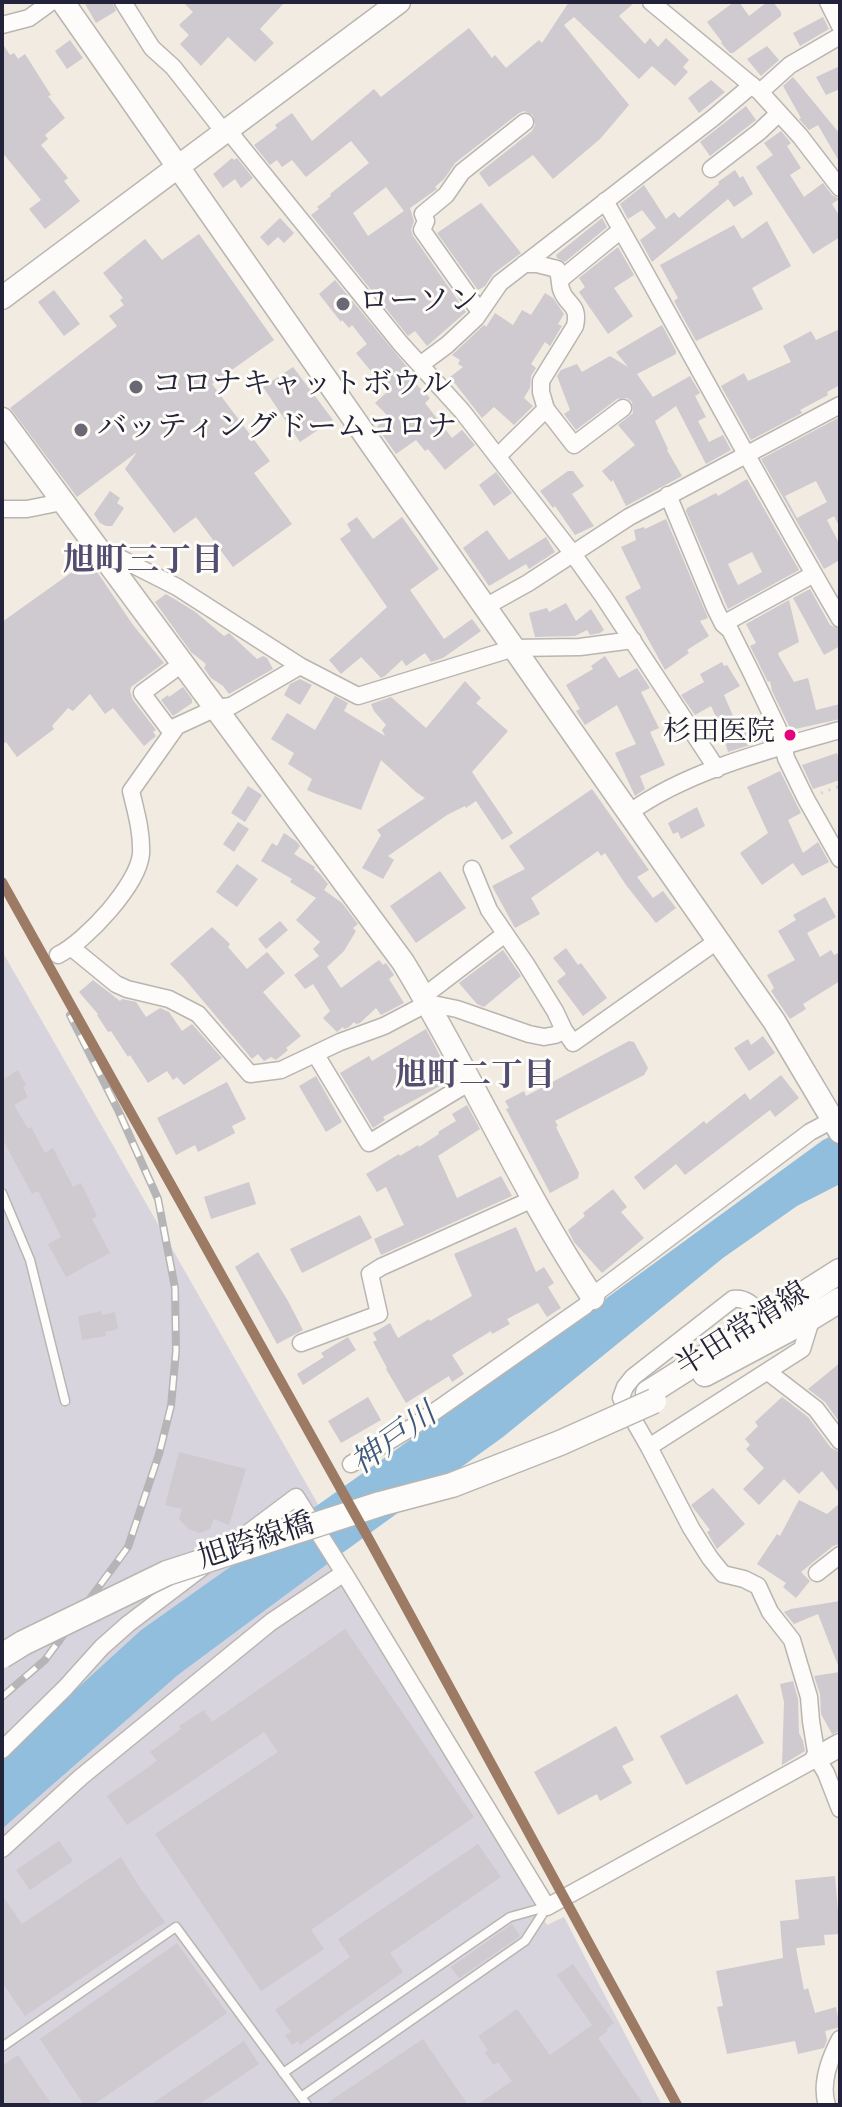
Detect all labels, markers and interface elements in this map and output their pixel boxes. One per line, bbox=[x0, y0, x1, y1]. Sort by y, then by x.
place label: ローソン bbox=[359, 286, 479, 322]
marker: ローソン bbox=[334, 295, 352, 313]
place label: コロナキャットボウル bbox=[152, 369, 452, 405]
marker: コロナキャットボウル bbox=[127, 378, 145, 396]
place label: バッティングドームコロナ bbox=[97, 412, 457, 448]
marker: バッティングドームコロナ bbox=[72, 421, 90, 439]
district label: 旭町三丁目 bbox=[63, 545, 223, 583]
place label: 杉田医院 bbox=[663, 718, 775, 752]
marker: 杉田医院 bbox=[782, 727, 798, 743]
district label: 旭町二丁目 bbox=[395, 1060, 555, 1098]
street label: 半田常滑線 bbox=[671, 1277, 817, 1387]
water label: 神戸川 bbox=[346, 1398, 446, 1486]
street label: 旭跨線橋 bbox=[194, 1508, 320, 1580]

